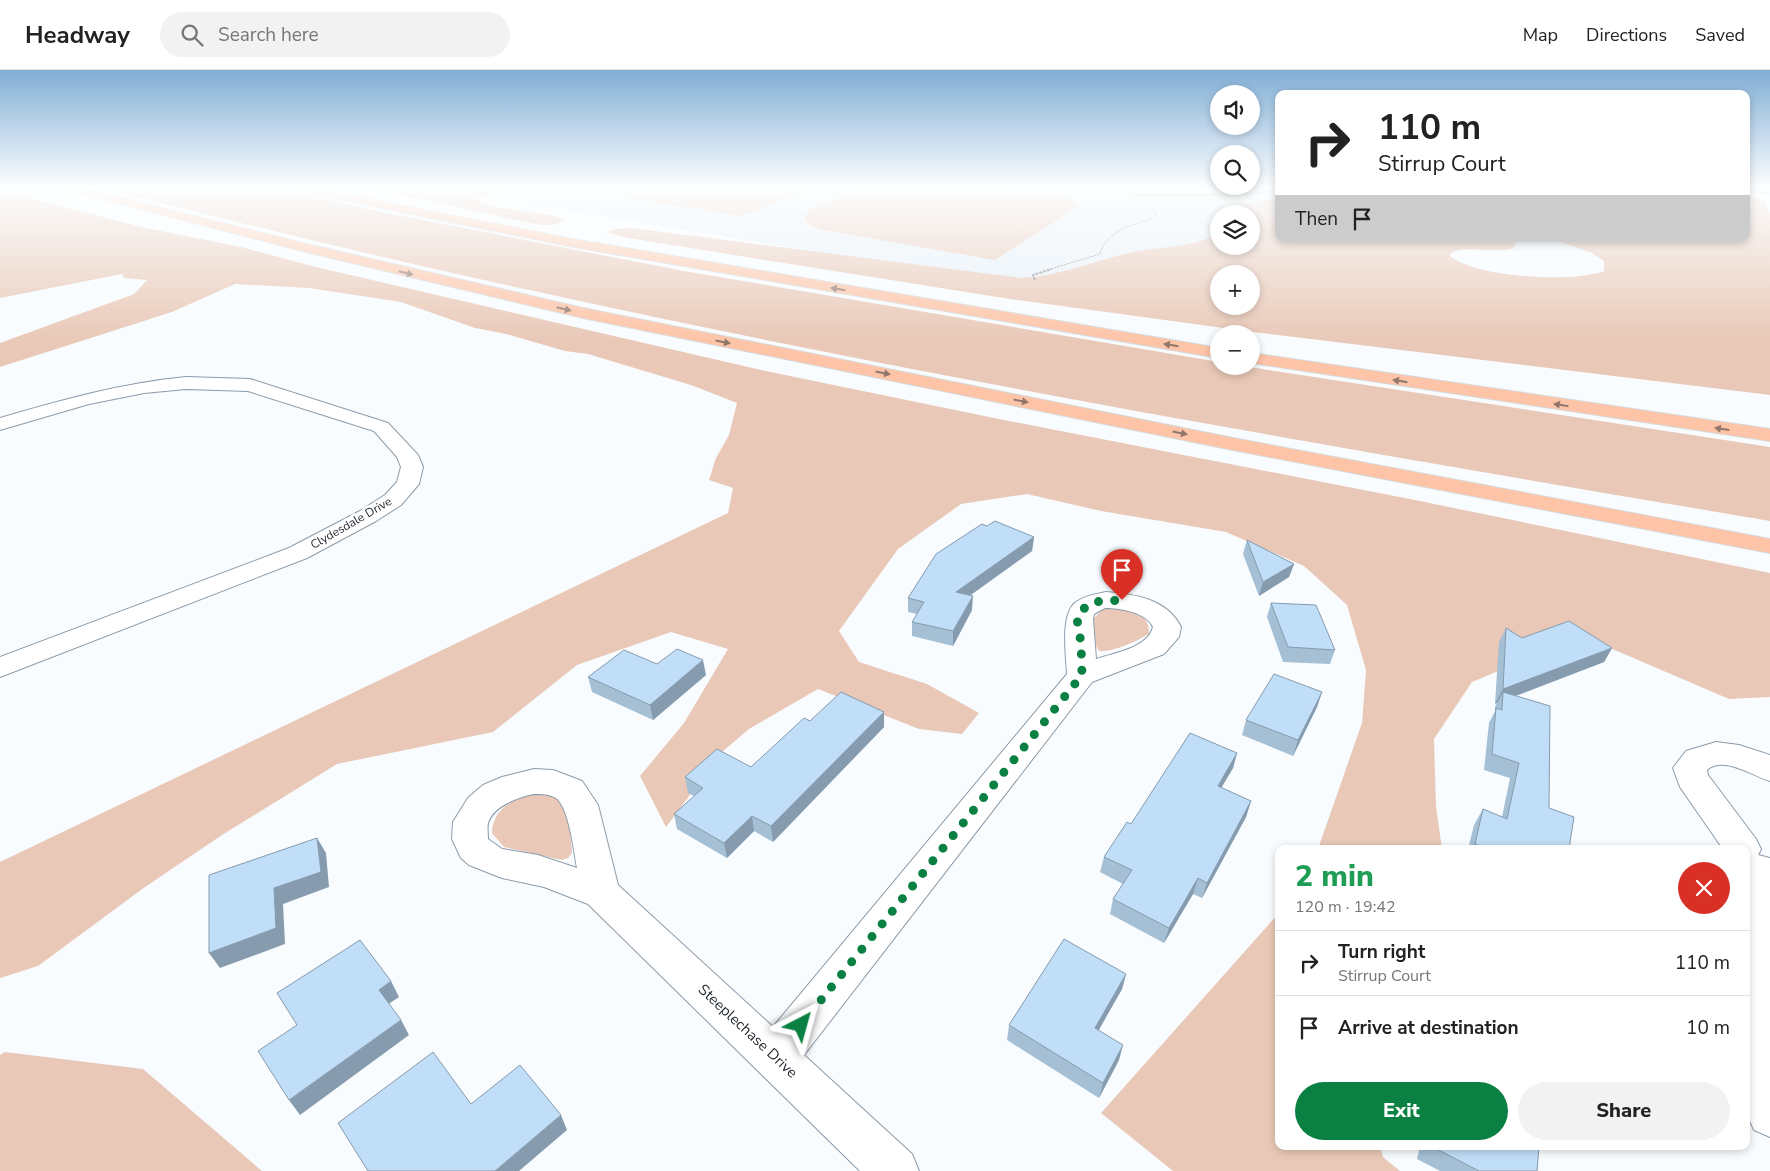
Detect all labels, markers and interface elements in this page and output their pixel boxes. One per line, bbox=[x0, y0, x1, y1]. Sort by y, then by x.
search box bbox=[160, 12, 510, 57]
text: Headway bbox=[25, 19, 130, 51]
icon: search bbox=[178, 21, 206, 49]
text: Search here bbox=[218, 22, 319, 48]
text: Map bbox=[1523, 23, 1558, 47]
text: Directions bbox=[1586, 23, 1667, 47]
text: Saved bbox=[1695, 23, 1745, 47]
map controls bbox=[1210, 85, 1260, 375]
button: sound bbox=[1210, 85, 1260, 135]
text: 110 m bbox=[1378, 104, 1481, 151]
icon: right bbox=[1295, 110, 1360, 175]
button: search bbox=[1210, 145, 1260, 195]
text: Stirrup Court bbox=[1378, 149, 1506, 179]
button: layers bbox=[1210, 205, 1260, 255]
icon: arrive bbox=[1348, 205, 1376, 233]
text: Then bbox=[1295, 206, 1338, 232]
button: + bbox=[1210, 265, 1260, 315]
one-way arrow bbox=[398, 269, 413, 277]
one-way arrow bbox=[829, 285, 845, 293]
one-way arrow bbox=[557, 305, 572, 313]
button: − bbox=[1210, 325, 1260, 375]
one-way arrow bbox=[716, 338, 732, 346]
one-way arrow bbox=[1162, 341, 1178, 349]
one-way arrow bbox=[875, 369, 891, 377]
one-way arrow bbox=[1392, 377, 1408, 385]
one-way arrow bbox=[1014, 397, 1030, 405]
one-way arrow bbox=[1553, 401, 1569, 409]
one-way arrow bbox=[1713, 425, 1729, 433]
one-way arrow bbox=[1173, 429, 1188, 437]
street label: Clydesdale Drive bbox=[307, 493, 395, 553]
pin bbox=[1101, 549, 1143, 600]
icon: arrive bbox=[1108, 556, 1136, 584]
text: 2 min bbox=[1295, 856, 1374, 897]
button: close bbox=[1678, 862, 1730, 914]
text: 120 m · 19:42 bbox=[1295, 896, 1396, 918]
text: Turn right bbox=[1338, 939, 1425, 965]
icon: right bbox=[1295, 949, 1323, 977]
text: 110 m bbox=[1675, 950, 1730, 976]
text: Stirrup Court bbox=[1338, 965, 1431, 987]
street label: Steeplechase Drive bbox=[694, 980, 802, 1082]
position arrow bbox=[774, 998, 826, 1050]
icon: arrive bbox=[1295, 1014, 1323, 1042]
text: Arrive at destination bbox=[1338, 1015, 1519, 1041]
text: 10 m bbox=[1686, 1015, 1730, 1041]
button: Exit bbox=[1295, 1082, 1508, 1140]
button: Share bbox=[1518, 1082, 1730, 1140]

